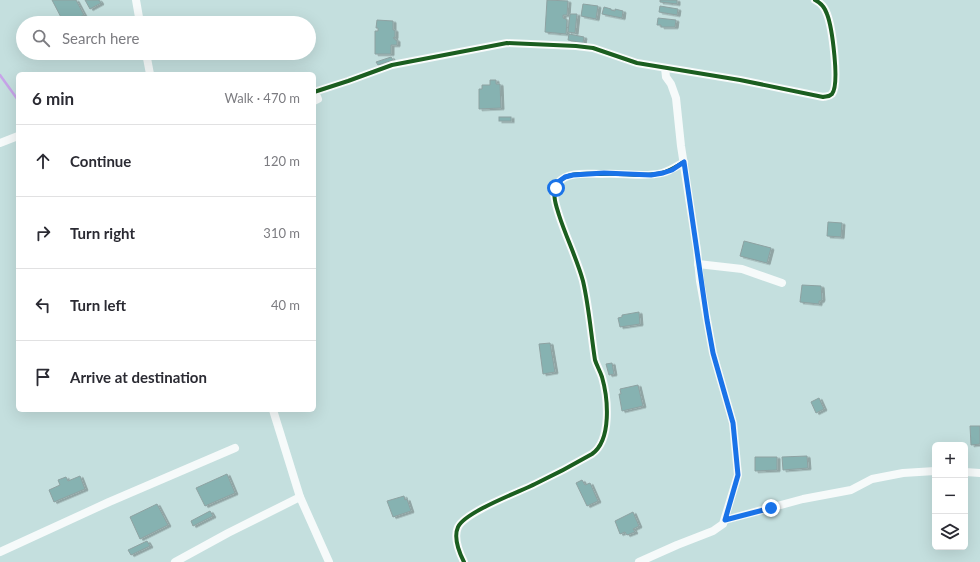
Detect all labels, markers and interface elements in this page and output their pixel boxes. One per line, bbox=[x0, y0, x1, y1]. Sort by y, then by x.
search box bbox=[16, 16, 316, 60]
icon: search bbox=[30, 27, 52, 49]
text: Search here bbox=[62, 29, 139, 47]
text: 6 min bbox=[32, 88, 74, 109]
text: Walk · 470 m bbox=[224, 90, 300, 106]
icon: ahead bbox=[32, 150, 54, 172]
text: Continue bbox=[70, 152, 131, 170]
text: 120 m bbox=[263, 153, 300, 169]
route start bbox=[547, 179, 565, 197]
icon: right bbox=[32, 222, 54, 244]
text: Turn right bbox=[70, 224, 135, 242]
text: 310 m bbox=[263, 225, 300, 241]
icon: left bbox=[32, 294, 54, 316]
text: Turn left bbox=[70, 296, 126, 314]
text: 40 m bbox=[271, 297, 300, 313]
icon: arrive bbox=[32, 366, 54, 388]
text: Arrive at destination bbox=[70, 368, 207, 386]
map controls bbox=[932, 442, 968, 550]
button: + bbox=[932, 442, 968, 478]
button: − bbox=[932, 478, 968, 514]
route end bbox=[762, 499, 780, 517]
button: layers bbox=[932, 514, 968, 550]

